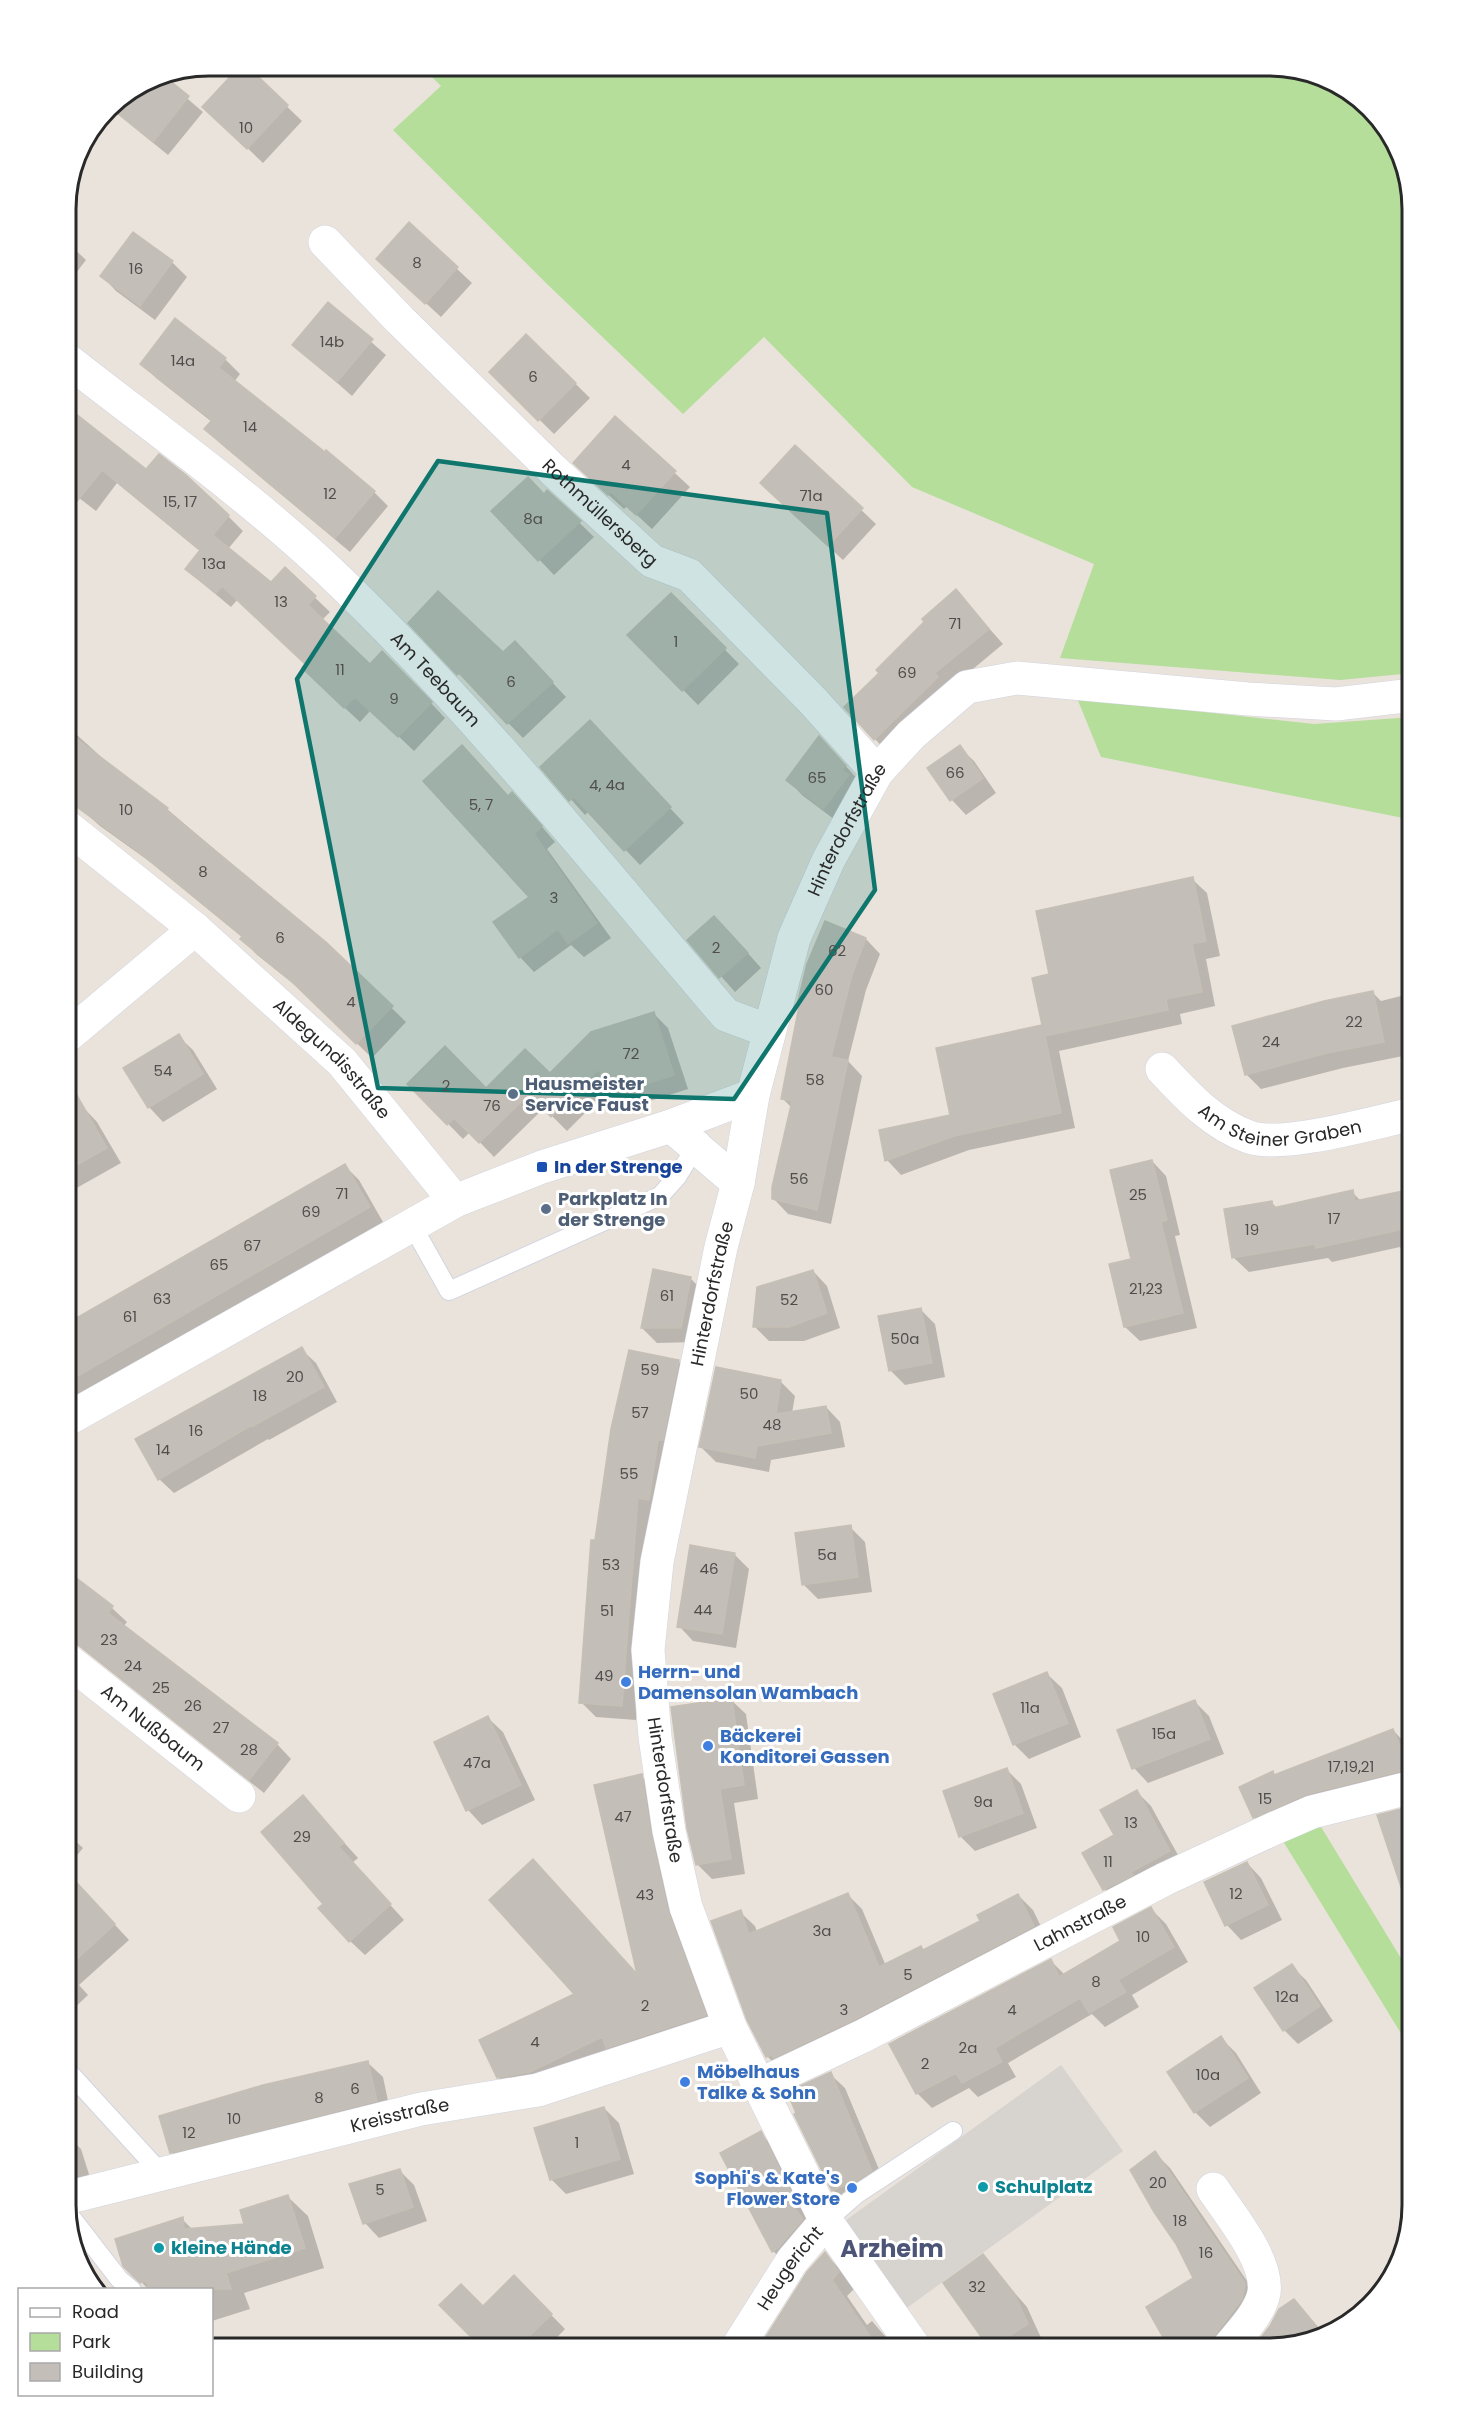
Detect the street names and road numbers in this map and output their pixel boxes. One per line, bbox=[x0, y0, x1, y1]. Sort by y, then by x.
street label: Rothmüllersberg bbox=[537, 453, 663, 572]
street label: Am Teebaum bbox=[385, 626, 487, 732]
street label: Hinterdorfstraße bbox=[801, 757, 892, 900]
street label: Aldegundisstraße bbox=[268, 993, 397, 1124]
street label: Am Steiner Graben bbox=[1193, 1098, 1364, 1152]
street label: Hinterdorfstraße bbox=[684, 1218, 739, 1368]
street label: Am Nußbaum bbox=[96, 1678, 211, 1777]
street label: Hinterdorfstraße bbox=[642, 1715, 689, 1865]
street label: Lahnstraße bbox=[1029, 1888, 1131, 1957]
street label: Kreisstraße bbox=[348, 2092, 451, 2138]
street label: Heugericht bbox=[751, 2220, 829, 2315]

